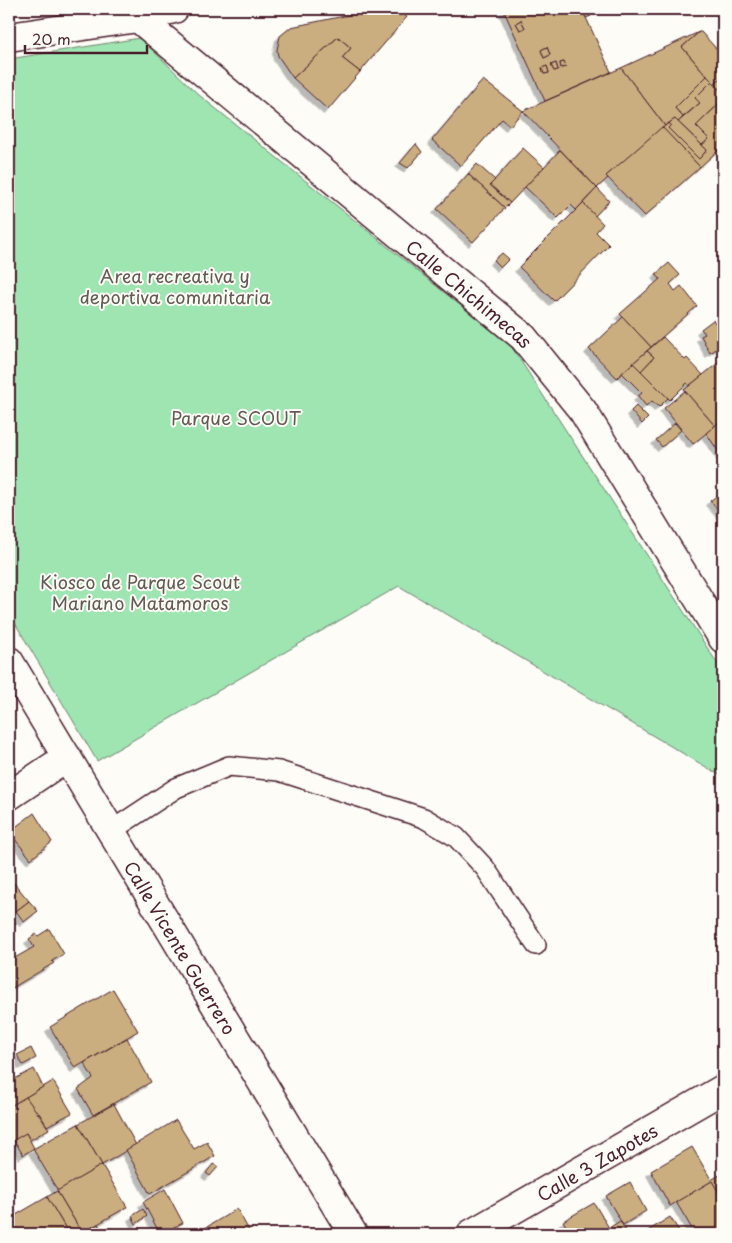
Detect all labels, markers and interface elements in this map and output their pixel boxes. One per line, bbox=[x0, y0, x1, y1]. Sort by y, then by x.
scale bar bbox=[25, 22, 148, 54]
text: 20 m bbox=[32, 27, 71, 50]
street label: Calle Chichimecas bbox=[401, 232, 540, 353]
park label: Area recreativa y deportiva comunitaria bbox=[80, 262, 271, 310]
park label: Parque SCOUT bbox=[171, 404, 302, 431]
park label: Kiosco de Parque Scout Mariano Matamoros bbox=[40, 568, 240, 616]
street label: Calle Vicente Guerrero bbox=[118, 855, 244, 1039]
street label: Calle 3 Zapotes bbox=[531, 1116, 662, 1207]

